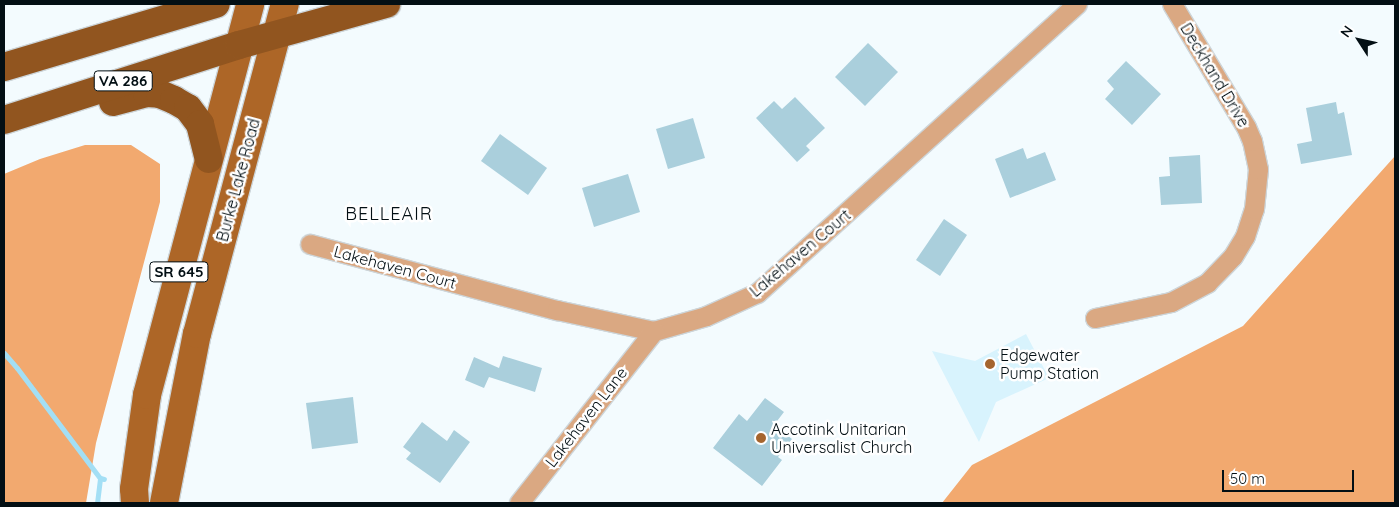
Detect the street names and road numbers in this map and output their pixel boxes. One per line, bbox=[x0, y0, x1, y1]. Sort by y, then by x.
street label: Deckhand Drive bbox=[1176, 19, 1254, 131]
road number: VA 286 bbox=[93, 68, 153, 94]
street label: Burke Lake Road bbox=[212, 116, 264, 244]
street label: Lakehaven Court bbox=[746, 205, 854, 301]
street label: Lakehaven Court bbox=[332, 241, 458, 293]
road number: SR 645 bbox=[149, 260, 209, 284]
street label: Lakehaven Lane bbox=[541, 363, 631, 471]

